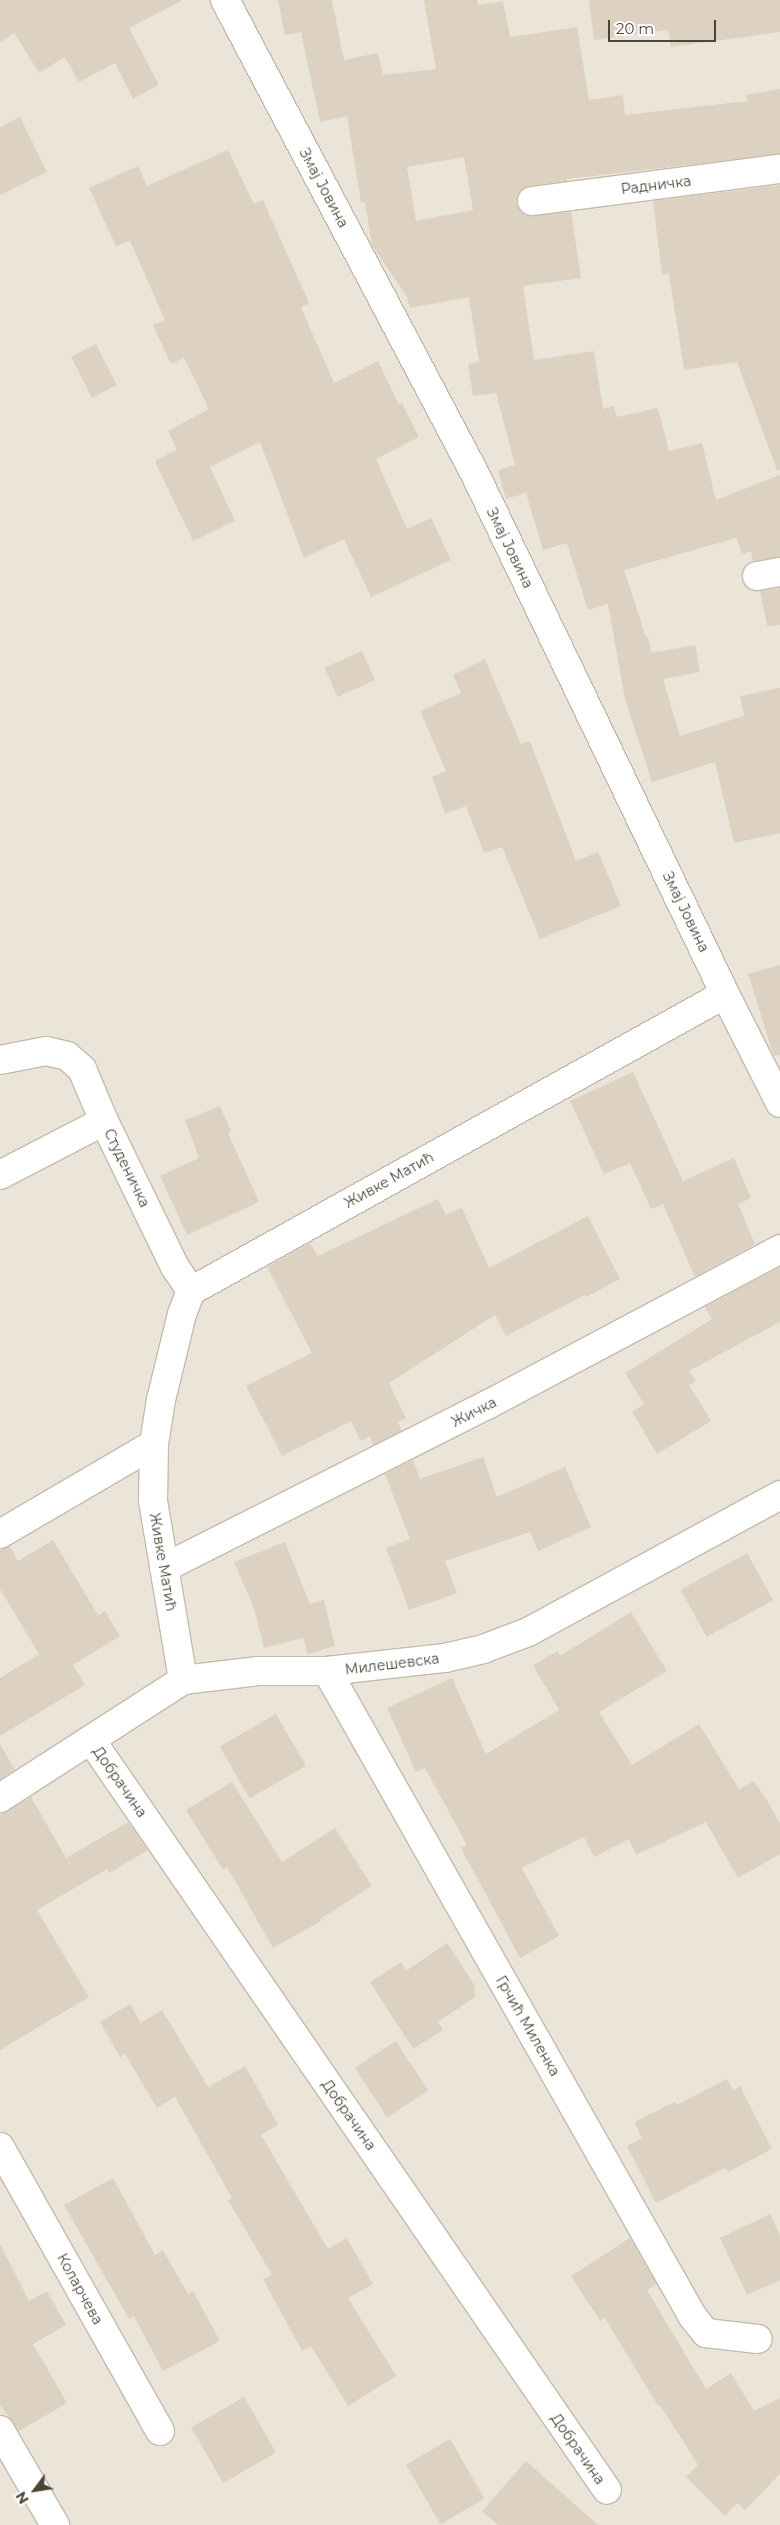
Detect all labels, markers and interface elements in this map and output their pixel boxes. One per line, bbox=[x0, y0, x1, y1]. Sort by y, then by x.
scale bar bbox=[610, 10, 718, 42]
text: 20 m bbox=[616, 19, 654, 38]
street label: Змај Јовина bbox=[296, 145, 352, 231]
street label: Радничка bbox=[620, 172, 692, 198]
street label: Змај Јовина bbox=[483, 505, 537, 591]
street label: Змај Јовина bbox=[659, 869, 713, 955]
street label: Студеничка bbox=[101, 1126, 153, 1210]
street label: Живке Матић bbox=[341, 1148, 437, 1212]
street label: Жичка bbox=[449, 1394, 499, 1430]
street label: Живке Матић bbox=[146, 1511, 180, 1613]
street label: Милешевска bbox=[344, 1650, 440, 1678]
street label: Добрачина bbox=[89, 1743, 151, 1821]
street label: Грчић Миленка bbox=[492, 1973, 564, 2079]
street label: Добрачина bbox=[318, 2076, 380, 2154]
street label: Коларчева bbox=[54, 2251, 106, 2327]
street label: Добрачина bbox=[547, 2410, 609, 2488]
north arrow bbox=[10, 2465, 60, 2515]
text: N bbox=[12, 2488, 33, 2507]

